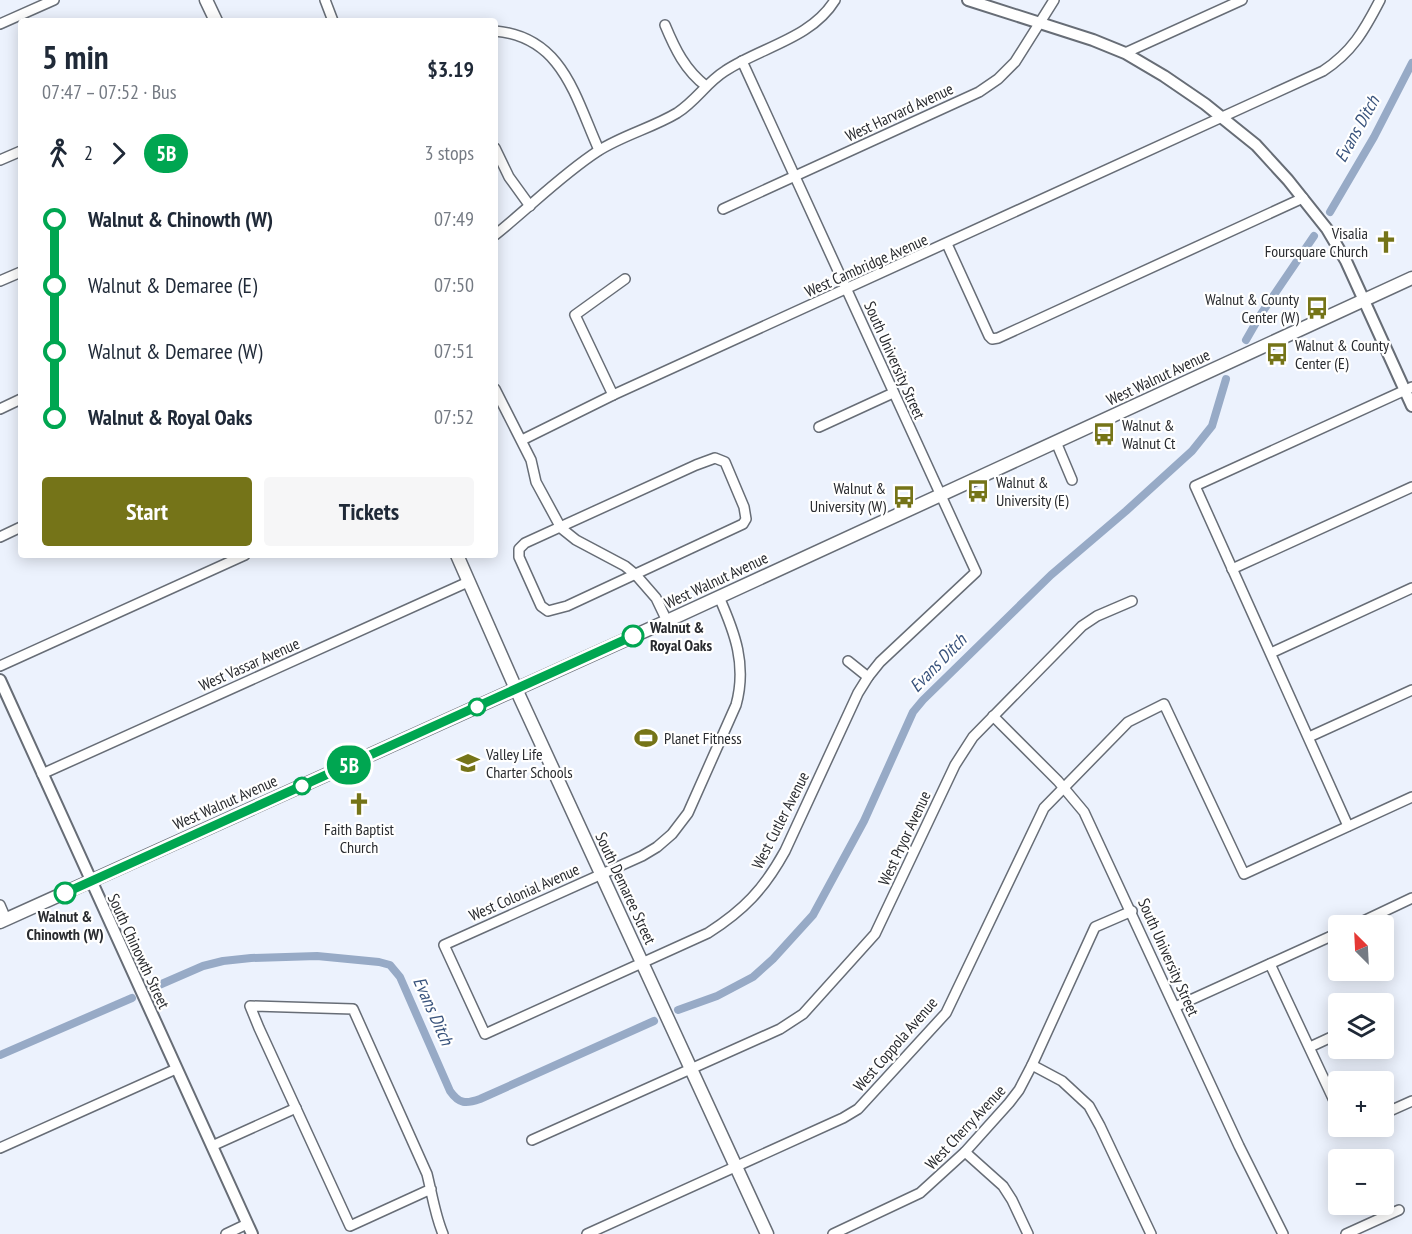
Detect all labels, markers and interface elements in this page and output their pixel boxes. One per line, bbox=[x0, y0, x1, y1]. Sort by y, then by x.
text: 5 min bbox=[42, 35, 109, 78]
text: $3.19 bbox=[427, 55, 474, 83]
street label: West Harvard Avenue bbox=[842, 78, 956, 146]
text: 07:47 – 07:52 · Bus bbox=[42, 79, 177, 105]
water label: Evans Ditch bbox=[1329, 91, 1385, 166]
icon: walk bbox=[42, 137, 75, 170]
icon: forward bbox=[102, 137, 135, 170]
text: 2 bbox=[84, 140, 93, 166]
text: 5B bbox=[156, 140, 176, 167]
text: 3 stops bbox=[425, 140, 474, 166]
text: Walnut & Chinowth (W) bbox=[88, 205, 273, 233]
text: 07:49 bbox=[434, 206, 474, 232]
place label: Visalia Foursquare Church bbox=[1265, 223, 1368, 261]
street label: West Cambridge Avenue bbox=[801, 229, 931, 301]
church icon: Visalia Foursquare Church bbox=[1373, 229, 1399, 255]
text: Walnut & Demaree (E) bbox=[88, 271, 257, 299]
text: 07:50 bbox=[434, 272, 474, 298]
place label: Walnut & County Center (W) bbox=[1205, 289, 1299, 327]
bus stop icon: Walnut & County Center (W) bbox=[1304, 295, 1330, 321]
street label: South University Street bbox=[860, 298, 930, 423]
place label: Walnut & County Center (E) bbox=[1295, 335, 1389, 373]
text: Walnut & Demaree (W) bbox=[88, 337, 262, 365]
text: 07:51 bbox=[434, 338, 474, 364]
bus stop icon: Walnut & County Center (E) bbox=[1264, 341, 1290, 367]
street label: West Walnut Avenue bbox=[1103, 344, 1213, 410]
text: Walnut & Royal Oaks bbox=[88, 403, 252, 431]
text: 07:52 bbox=[434, 404, 474, 430]
place label: Walnut & Walnut Ct bbox=[1122, 415, 1176, 453]
bus stop icon: Walnut & Walnut Ct bbox=[1091, 421, 1117, 447]
place label: Walnut & University (E) bbox=[996, 472, 1069, 510]
button: Start bbox=[42, 477, 252, 546]
button: Tickets bbox=[264, 477, 474, 546]
place label: Walnut & University (W) bbox=[810, 478, 886, 516]
bus stop icon: Walnut & University (E) bbox=[965, 478, 991, 504]
bus stop icon: Walnut & University (W) bbox=[891, 484, 917, 510]
street label: West Walnut Avenue bbox=[661, 547, 771, 613]
place label: Walnut & Royal Oaks bbox=[649, 617, 712, 655]
marker: Walnut & Royal Oaks bbox=[622, 625, 644, 647]
water label: Evans Ditch bbox=[904, 628, 972, 697]
street label: West Vassar Avenue bbox=[196, 633, 302, 695]
unlabelled marker bbox=[468, 698, 486, 716]
sports icon: Planet Fitness bbox=[633, 725, 659, 751]
place label: Planet Fitness bbox=[664, 728, 742, 748]
place label: Valley Life Charter Schools bbox=[485, 744, 573, 782]
line badge: 5B bbox=[322, 746, 376, 784]
school or university icon: Valley Life Charter Schools bbox=[455, 750, 481, 776]
text: 5B bbox=[339, 752, 359, 779]
street label: West Cutler Avenue bbox=[747, 768, 813, 872]
street label: West Walnut Avenue bbox=[170, 770, 280, 834]
unlabelled marker bbox=[293, 777, 311, 795]
street label: West Pryor Avenue bbox=[873, 788, 935, 888]
church icon: Faith Baptist Church bbox=[346, 791, 372, 817]
place label: Faith Baptist Church bbox=[324, 819, 395, 857]
street label: South Demaree Street bbox=[591, 829, 661, 948]
street label: West Colonial Avenue bbox=[466, 859, 582, 925]
marker: Walnut & Chinowth (W) bbox=[54, 882, 76, 904]
street label: South Chinowth Street bbox=[104, 890, 175, 1012]
street label: South University Street bbox=[1134, 895, 1204, 1020]
place label: Walnut & Chinowth (W) bbox=[26, 906, 104, 944]
north arrow bbox=[1328, 915, 1394, 981]
map controls bbox=[1328, 915, 1394, 1215]
water label: Evans Ditch bbox=[408, 973, 459, 1049]
street label: West Coppola Avenue bbox=[849, 993, 941, 1095]
button: layers bbox=[1328, 993, 1394, 1059]
button: + bbox=[1328, 1071, 1394, 1137]
street label: West Cherry Avenue bbox=[921, 1080, 1009, 1174]
button: − bbox=[1328, 1149, 1394, 1215]

